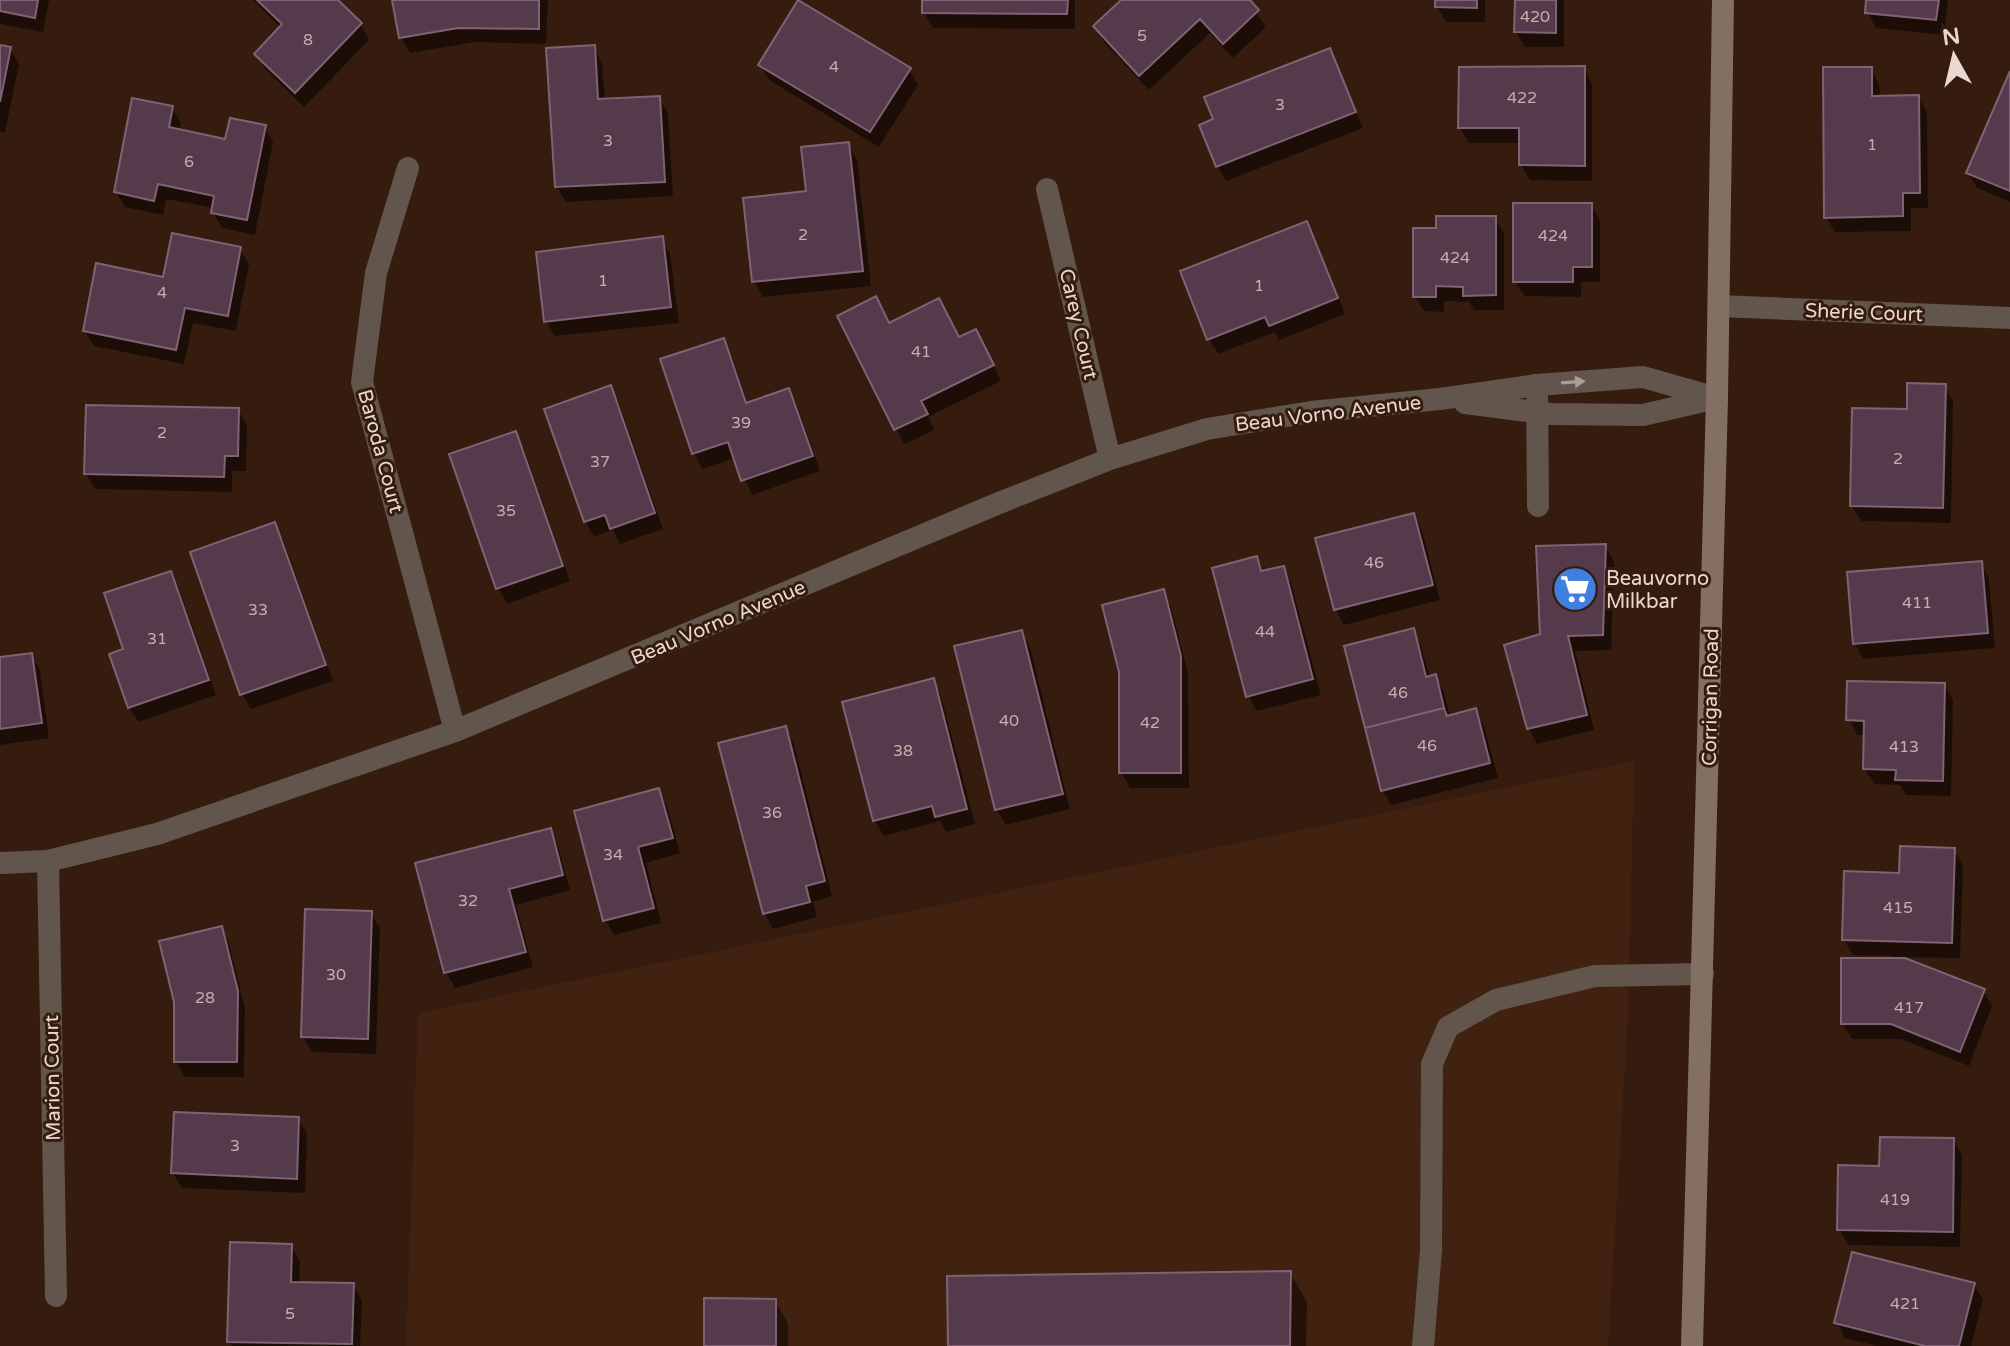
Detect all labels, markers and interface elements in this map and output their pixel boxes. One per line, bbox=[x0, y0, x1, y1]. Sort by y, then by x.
house number: 420 bbox=[1520, 7, 1550, 27]
north arrow bbox=[1914, 16, 1994, 96]
text: N bbox=[1941, 23, 1962, 51]
house number: 5 bbox=[1137, 26, 1147, 46]
house number: 8 bbox=[303, 30, 313, 50]
house number: 4 bbox=[829, 57, 839, 77]
house number: 422 bbox=[1507, 88, 1537, 108]
house number: 3 bbox=[1275, 95, 1285, 115]
house number: 3 bbox=[603, 131, 613, 151]
house number: 1 bbox=[1867, 135, 1877, 155]
house number: 6 bbox=[184, 152, 194, 172]
house number: 2 bbox=[798, 225, 808, 245]
house number: 424 bbox=[1538, 226, 1568, 246]
house number: 424 bbox=[1440, 248, 1470, 268]
street label: Carey Court bbox=[1054, 267, 1102, 382]
house number: 1 bbox=[598, 271, 608, 291]
house number: 1 bbox=[1254, 276, 1264, 296]
house number: 4 bbox=[157, 283, 167, 303]
street label: Sherie Court bbox=[1805, 299, 1924, 327]
house number: 41 bbox=[911, 342, 931, 362]
one-way arrow bbox=[1561, 375, 1586, 388]
street label: Baroda Court bbox=[352, 387, 408, 516]
street label: Beau Vorno Avenue bbox=[1234, 391, 1423, 437]
house number: 39 bbox=[731, 413, 751, 433]
house number: 2 bbox=[157, 423, 167, 443]
house number: 2 bbox=[1893, 449, 1903, 469]
house number: 37 bbox=[590, 452, 610, 472]
house number: 35 bbox=[496, 501, 516, 521]
house number: 46 bbox=[1364, 553, 1384, 573]
supermarket icon: Beauvorno Milkbar bbox=[1551, 565, 1599, 613]
place label: Beauvorno Milkbar bbox=[1606, 567, 1709, 614]
street label: Beau Vorno Avenue bbox=[627, 575, 809, 671]
house number: 411 bbox=[1902, 593, 1932, 613]
house number: 33 bbox=[248, 600, 268, 620]
house number: 44 bbox=[1255, 622, 1275, 642]
street label: Corrigan Road bbox=[1698, 628, 1724, 766]
house number: 31 bbox=[147, 629, 167, 649]
house number: 46 bbox=[1388, 683, 1408, 703]
house number: 40 bbox=[999, 711, 1019, 731]
house number: 42 bbox=[1140, 713, 1160, 733]
house number: 46 bbox=[1417, 736, 1437, 756]
house number: 413 bbox=[1889, 737, 1919, 757]
house number: 38 bbox=[893, 741, 913, 761]
house number: 36 bbox=[762, 803, 782, 823]
house number: 34 bbox=[603, 845, 623, 865]
house number: 32 bbox=[458, 891, 478, 911]
house number: 415 bbox=[1883, 898, 1913, 918]
house number: 30 bbox=[326, 965, 346, 985]
house number: 28 bbox=[195, 988, 215, 1008]
house number: 417 bbox=[1894, 998, 1924, 1018]
street label: Marion Court bbox=[40, 1014, 66, 1141]
house number: 3 bbox=[230, 1136, 240, 1156]
house number: 419 bbox=[1880, 1190, 1910, 1210]
house number: 421 bbox=[1890, 1294, 1920, 1314]
house number: 5 bbox=[285, 1304, 295, 1324]

